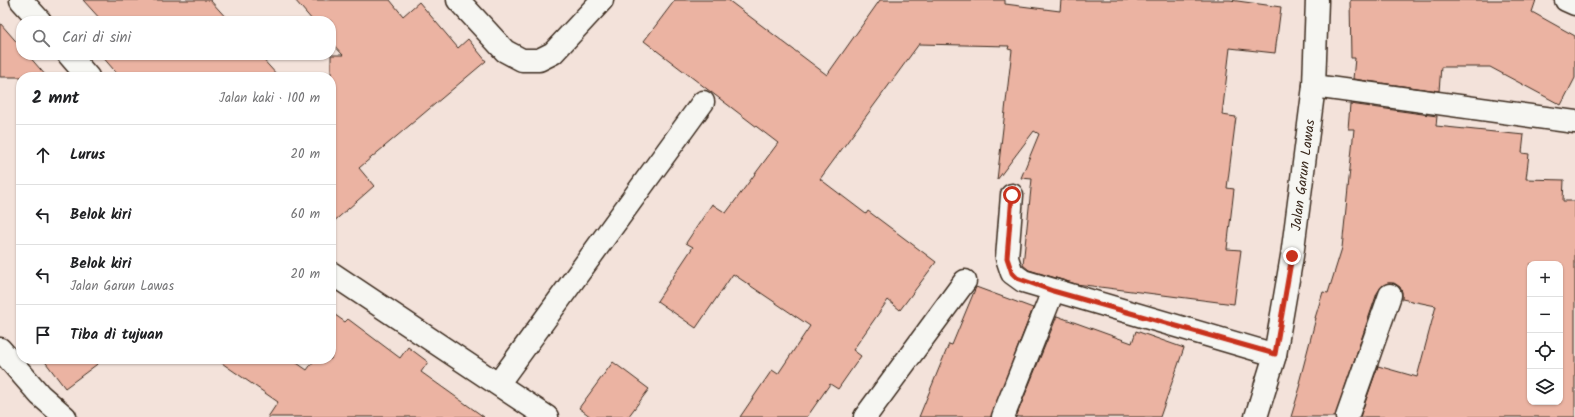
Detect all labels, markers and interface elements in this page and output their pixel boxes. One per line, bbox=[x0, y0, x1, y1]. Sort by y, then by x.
search box bbox=[16, 16, 336, 60]
text: Cari di sini bbox=[62, 26, 131, 50]
icon: search bbox=[30, 27, 52, 49]
text: 2 mnt bbox=[32, 85, 79, 112]
text: Jalan kaki · 100 m bbox=[219, 88, 320, 109]
street label: Jalan Garun Lawas bbox=[1285, 118, 1322, 232]
text: Lurus bbox=[70, 143, 105, 167]
icon: ahead bbox=[32, 144, 54, 166]
text: 20 m bbox=[290, 144, 320, 165]
route start bbox=[1003, 186, 1021, 204]
text: Belok kiri bbox=[70, 203, 131, 227]
icon: left bbox=[32, 204, 54, 226]
text: 60 m bbox=[291, 204, 320, 225]
route end bbox=[1283, 247, 1301, 265]
text: Belok kiri bbox=[70, 252, 131, 276]
map controls bbox=[1527, 261, 1563, 405]
button: + bbox=[1527, 261, 1563, 297]
icon: left bbox=[32, 264, 54, 286]
text: 20 m bbox=[290, 264, 320, 285]
text: Jalan Garun Lawas bbox=[70, 276, 174, 297]
button: − bbox=[1527, 297, 1563, 333]
text: Tiba di tujuan bbox=[70, 323, 163, 347]
icon: arrive bbox=[32, 324, 54, 346]
button: locate bbox=[1527, 333, 1563, 369]
button: layers bbox=[1527, 369, 1563, 405]

